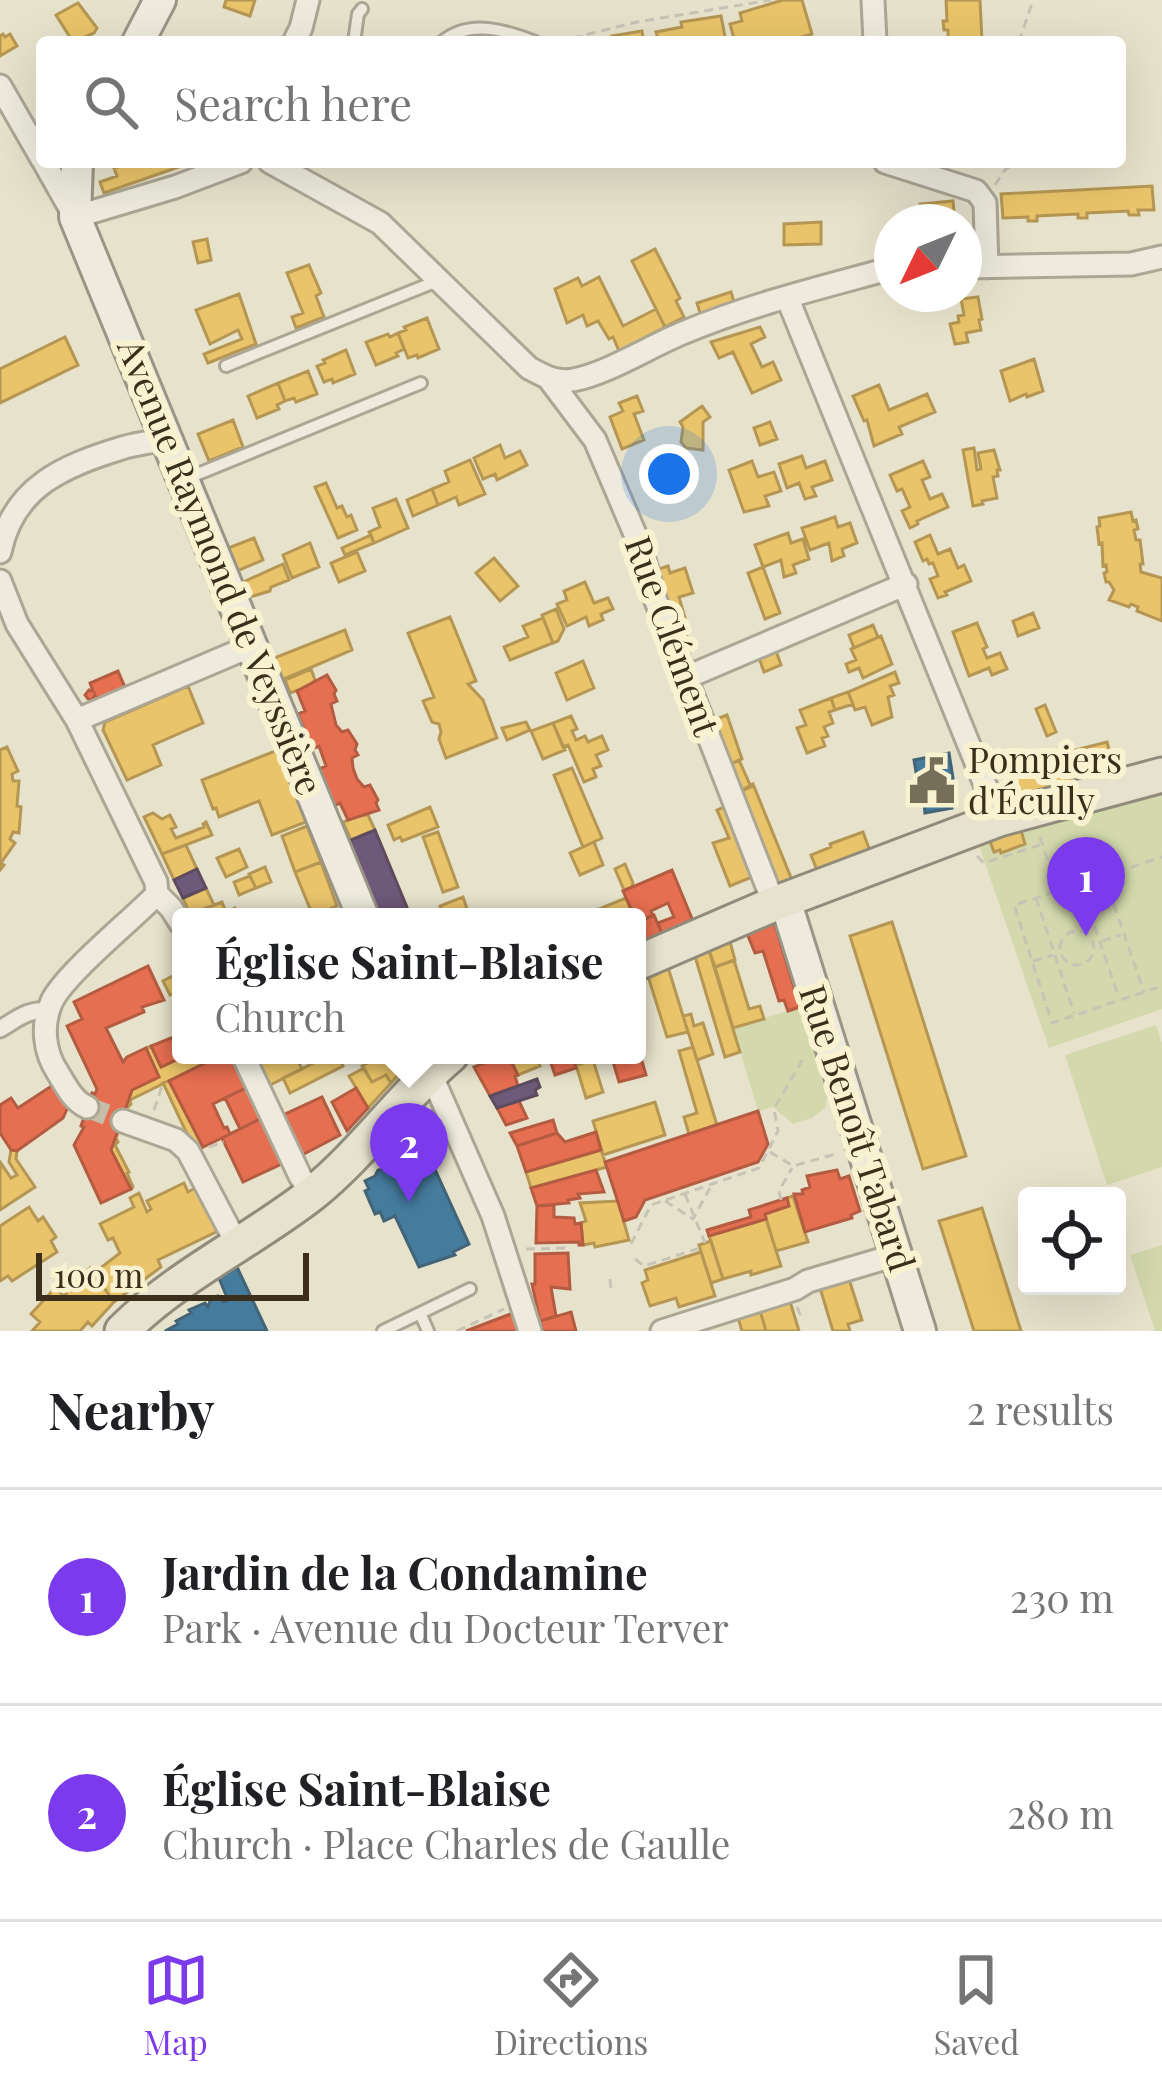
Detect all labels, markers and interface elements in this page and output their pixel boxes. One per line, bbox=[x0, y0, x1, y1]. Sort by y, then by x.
search box bbox=[36, 36, 1126, 168]
icon: search bbox=[78, 69, 144, 135]
text: Search here bbox=[174, 72, 412, 132]
north arrow bbox=[874, 204, 982, 312]
street label: Avenue Raymond de Veyssière bbox=[108, 330, 335, 801]
your location bbox=[639, 444, 699, 504]
street label: Rue Clément bbox=[616, 529, 733, 743]
place label: Pompiers d'Écully bbox=[968, 734, 1122, 823]
public building icon: Pompiers d'Écully bbox=[907, 756, 957, 806]
pin: 1 bbox=[1047, 837, 1125, 936]
popup bbox=[172, 908, 646, 1064]
text: Église Saint-Blaise bbox=[215, 930, 603, 990]
street label: Rue Benoît Tabard bbox=[790, 978, 928, 1277]
text: Church bbox=[215, 990, 345, 1042]
pin: 2 bbox=[370, 1103, 448, 1202]
map controls bbox=[1018, 1187, 1126, 1295]
button: locate bbox=[1018, 1187, 1126, 1295]
scale bar bbox=[36, 1247, 309, 1300]
text: 100 m bbox=[54, 1252, 143, 1296]
text: Nearby bbox=[48, 1375, 214, 1443]
text: 2 results bbox=[967, 1383, 1114, 1435]
text: Jardin de la Condamine bbox=[162, 1541, 648, 1601]
text: 1 bbox=[80, 1571, 94, 1623]
text: 230 m bbox=[1010, 1571, 1114, 1623]
text: Park · Avenue du Docteur Terver bbox=[162, 1601, 729, 1653]
text: Église Saint-Blaise bbox=[162, 1757, 551, 1817]
text: 2 bbox=[77, 1787, 97, 1839]
text: 280 m bbox=[1007, 1787, 1114, 1839]
text: Church · Place Charles de Gaulle bbox=[162, 1817, 731, 1869]
tab: Map bbox=[143, 1947, 209, 2063]
tab: Directions bbox=[494, 1947, 648, 2063]
tab: Saved bbox=[934, 1947, 1019, 2063]

